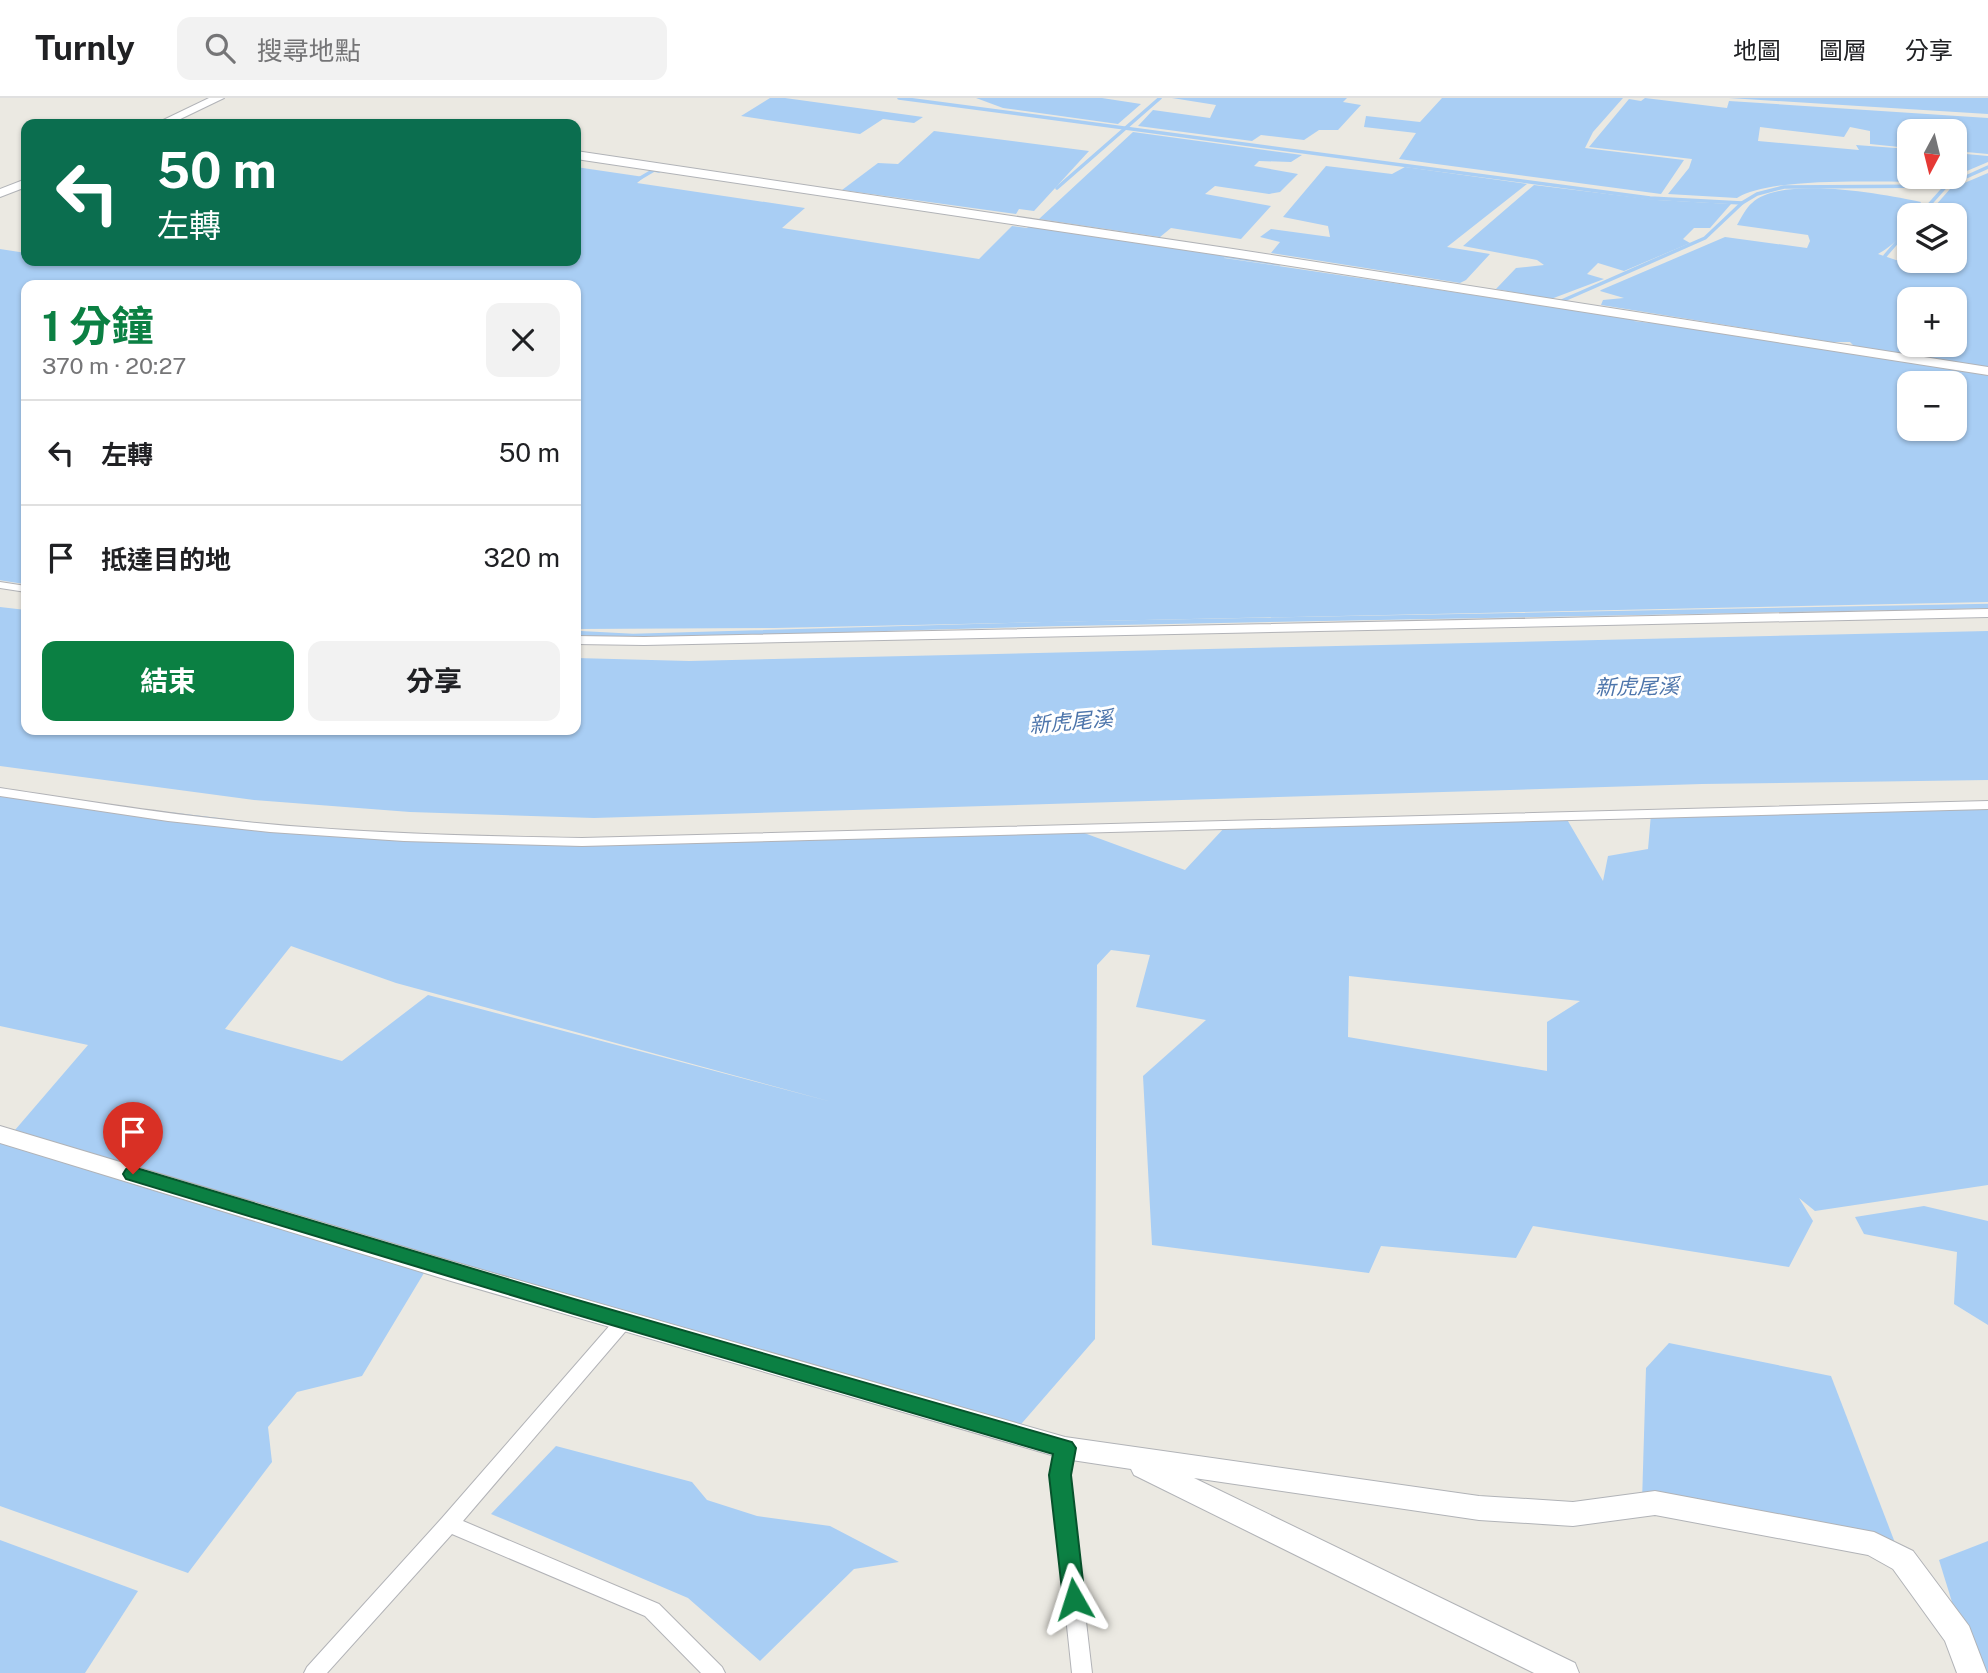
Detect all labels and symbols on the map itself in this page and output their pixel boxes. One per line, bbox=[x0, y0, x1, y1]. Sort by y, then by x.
north arrow bbox=[1897, 119, 1967, 189]
water label: 新虎尾溪 bbox=[1595, 673, 1682, 700]
water label: 新虎尾溪 bbox=[1028, 705, 1117, 738]
pin bbox=[103, 1102, 163, 1174]
position arrow bbox=[1037, 1562, 1111, 1636]

